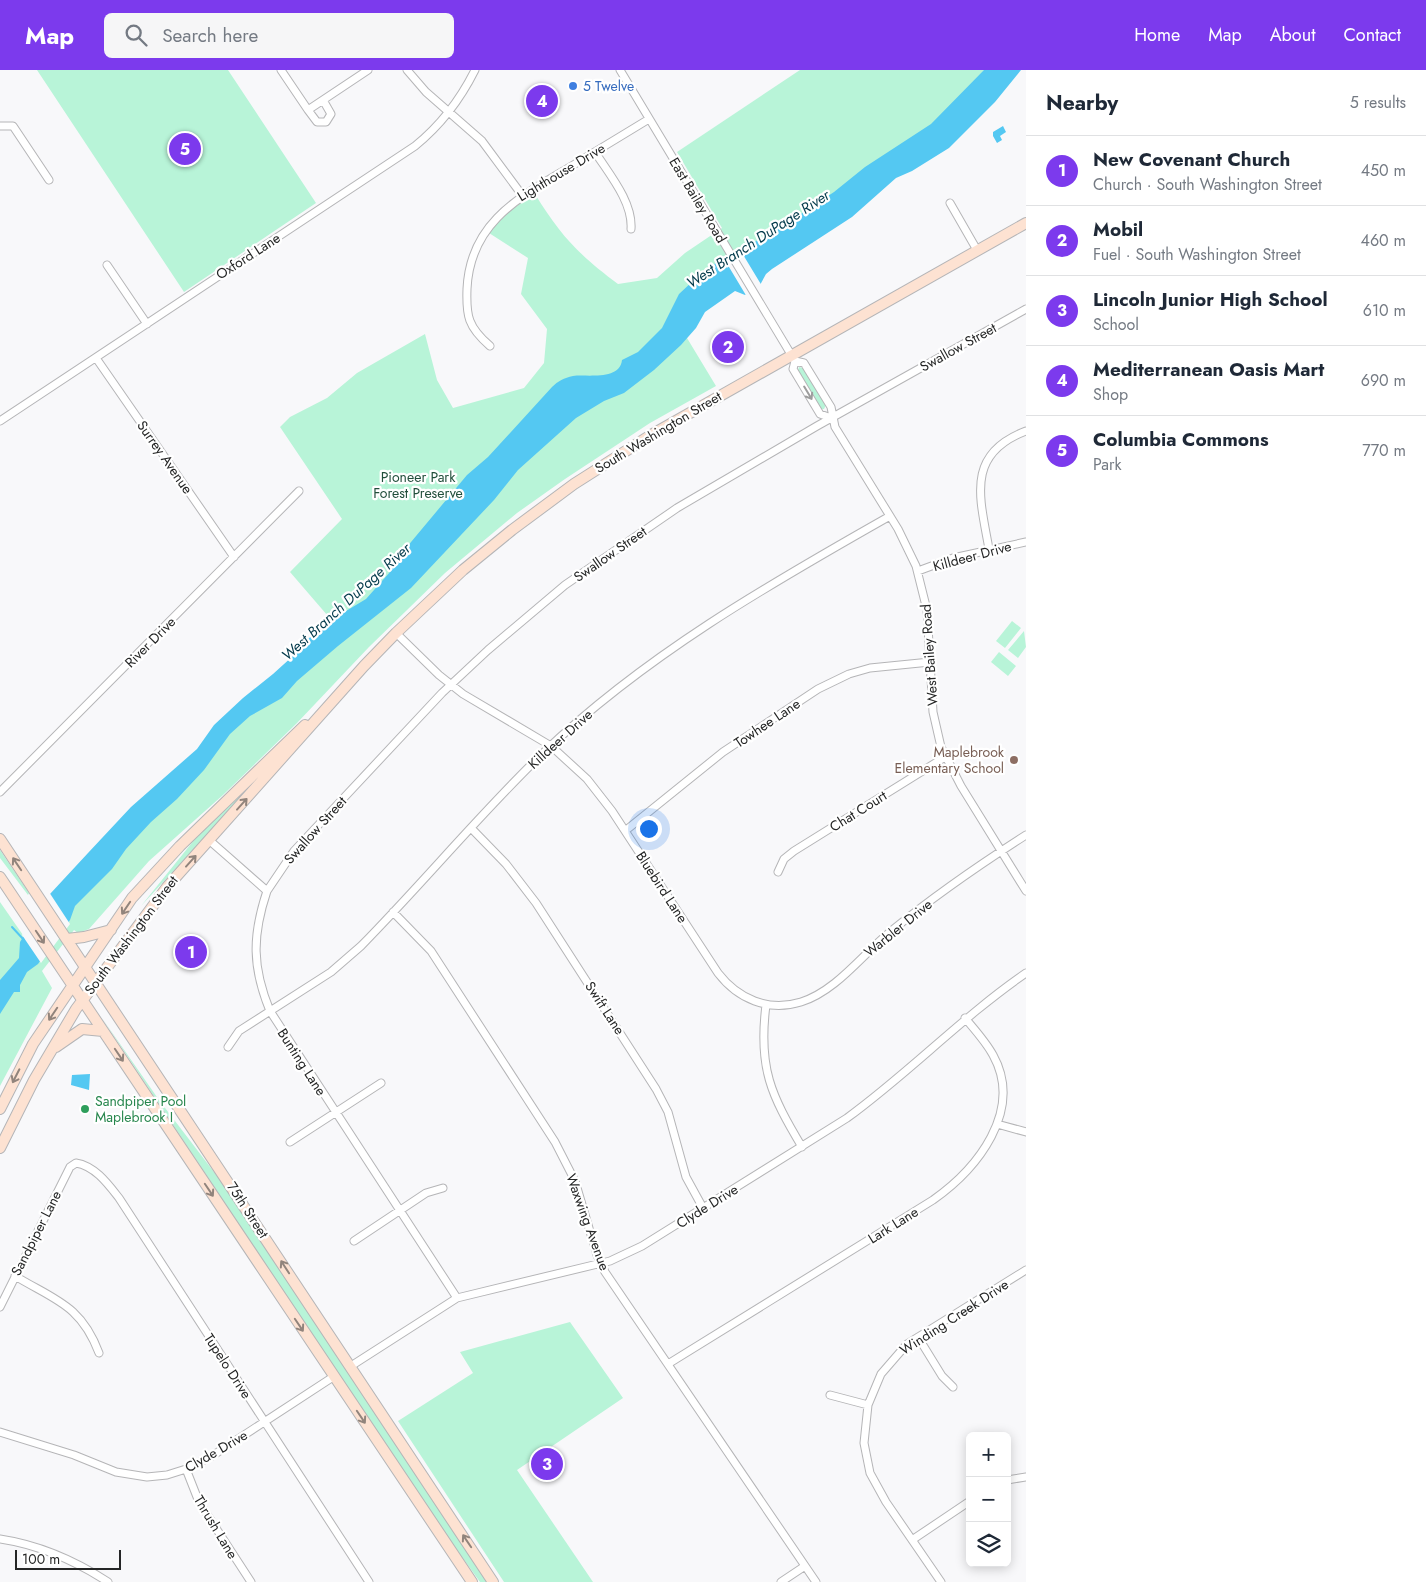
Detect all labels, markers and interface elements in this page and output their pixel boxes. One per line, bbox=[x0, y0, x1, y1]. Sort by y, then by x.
search box bbox=[104, 13, 454, 58]
text: Map bbox=[25, 18, 74, 53]
icon: search bbox=[122, 21, 150, 49]
text: Search here bbox=[162, 22, 258, 49]
text: Home bbox=[1134, 22, 1180, 48]
text: Map bbox=[1208, 22, 1242, 48]
text: About bbox=[1270, 22, 1315, 48]
text: Contact bbox=[1343, 22, 1401, 48]
place label: 5 Twelve bbox=[583, 76, 634, 96]
marker: 5 Twelve bbox=[567, 80, 579, 92]
pin: 4 bbox=[526, 82, 558, 120]
text: Nearby bbox=[1046, 88, 1118, 118]
text: 5 results bbox=[1350, 91, 1406, 114]
pin: 5 bbox=[169, 130, 201, 168]
street label: Lighthouse Drive bbox=[513, 138, 609, 206]
text: New Covenant Church bbox=[1093, 146, 1290, 173]
street label: East Bailey Road bbox=[665, 153, 731, 247]
text: 1 bbox=[1058, 159, 1066, 182]
text: 450 m bbox=[1361, 159, 1406, 182]
text: Church · South Washington Street bbox=[1093, 173, 1322, 196]
water label: West Branch DuPage River bbox=[682, 184, 835, 294]
text: Mobil bbox=[1093, 216, 1143, 243]
street label: Oxford Lane bbox=[212, 228, 284, 284]
text: 2 bbox=[1057, 229, 1067, 252]
text: 460 m bbox=[1361, 229, 1406, 252]
text: Fuel · South Washington Street bbox=[1093, 243, 1301, 266]
text: Lincoln Junior High School bbox=[1093, 286, 1328, 313]
text: 3 bbox=[1057, 299, 1067, 322]
text: 610 m bbox=[1363, 299, 1406, 322]
text: School bbox=[1093, 313, 1139, 336]
street label: Swallow Street bbox=[916, 317, 1001, 376]
pin: 2 bbox=[712, 328, 744, 366]
text: Mediterranean Oasis Mart bbox=[1093, 356, 1324, 383]
text: 4 bbox=[1056, 369, 1068, 392]
text: 690 m bbox=[1361, 369, 1406, 392]
text: Shop bbox=[1093, 383, 1128, 406]
street label: South Washington Street bbox=[591, 386, 726, 478]
one-way arrow bbox=[803, 386, 813, 400]
street label: Surrey Avenue bbox=[132, 416, 198, 498]
text: Columbia Commons bbox=[1093, 426, 1269, 453]
text: 5 bbox=[1057, 439, 1067, 462]
text: 770 m bbox=[1362, 439, 1406, 462]
text: Park bbox=[1093, 453, 1122, 476]
park label: Pioneer Park Forest Preserve bbox=[373, 467, 463, 503]
street label: Swallow Street bbox=[569, 521, 651, 587]
street label: Killdeer Drive bbox=[931, 536, 1013, 576]
water label: West Branch DuPage River bbox=[277, 537, 416, 666]
street label: West Bailey Road bbox=[915, 603, 943, 707]
street label: River Drive bbox=[120, 612, 180, 672]
street label: Towhee Lane bbox=[730, 694, 804, 752]
street label: Killdeer Drive bbox=[523, 705, 597, 773]
place label: Maplebrook Elementary School bbox=[894, 742, 1005, 778]
marker: Maplebrook Elementary School bbox=[1008, 754, 1020, 766]
street label: Chat Court bbox=[826, 785, 891, 836]
street label: Swallow Street bbox=[279, 791, 351, 868]
one-way arrow bbox=[236, 797, 248, 810]
your location bbox=[636, 816, 662, 842]
street label: Bluebird Lane bbox=[631, 847, 693, 927]
one-way arrow bbox=[185, 854, 196, 867]
one-way arrow bbox=[12, 857, 22, 871]
street label: South Washington Street bbox=[79, 871, 183, 999]
street label: Warbler Drive bbox=[860, 894, 936, 962]
one-way arrow bbox=[120, 901, 131, 915]
one-way arrow bbox=[35, 929, 45, 943]
pin: 1 bbox=[175, 933, 207, 971]
street label: Swift Lane bbox=[580, 977, 630, 1039]
one-way arrow bbox=[47, 1007, 57, 1021]
street label: Bunting Lane bbox=[273, 1024, 331, 1100]
one-way arrow bbox=[114, 1048, 124, 1062]
one-way arrow bbox=[11, 1068, 20, 1083]
place label: Sandpiper Pool Maplebrook I bbox=[95, 1091, 186, 1127]
marker: Sandpiper Pool Maplebrook I bbox=[79, 1103, 91, 1115]
street label: Waxwing Avenue bbox=[561, 1171, 615, 1273]
street label: 75th Street bbox=[222, 1178, 274, 1243]
street label: Clyde Drive bbox=[672, 1179, 742, 1233]
one-way arrow bbox=[204, 1183, 214, 1197]
street label: Sandpiper Lane bbox=[6, 1187, 66, 1279]
street label: Lark Lane bbox=[864, 1202, 922, 1248]
one-way arrow bbox=[280, 1260, 290, 1274]
street label: Winding Creek Drive bbox=[896, 1274, 1012, 1360]
one-way arrow bbox=[294, 1318, 304, 1332]
street label: Tupelo Drive bbox=[199, 1329, 257, 1403]
one-way arrow bbox=[356, 1410, 366, 1424]
street label: Clyde Drive bbox=[181, 1425, 251, 1477]
map controls bbox=[966, 1432, 1011, 1567]
button: + bbox=[966, 1432, 1011, 1477]
pin: 3 bbox=[531, 1445, 563, 1483]
button: − bbox=[966, 1477, 1011, 1522]
street label: Thrush Lane bbox=[189, 1492, 243, 1562]
button: layers bbox=[966, 1522, 1011, 1567]
one-way arrow bbox=[461, 1535, 471, 1549]
scale bar bbox=[15, 1547, 121, 1570]
text: 100 m bbox=[22, 1549, 60, 1569]

